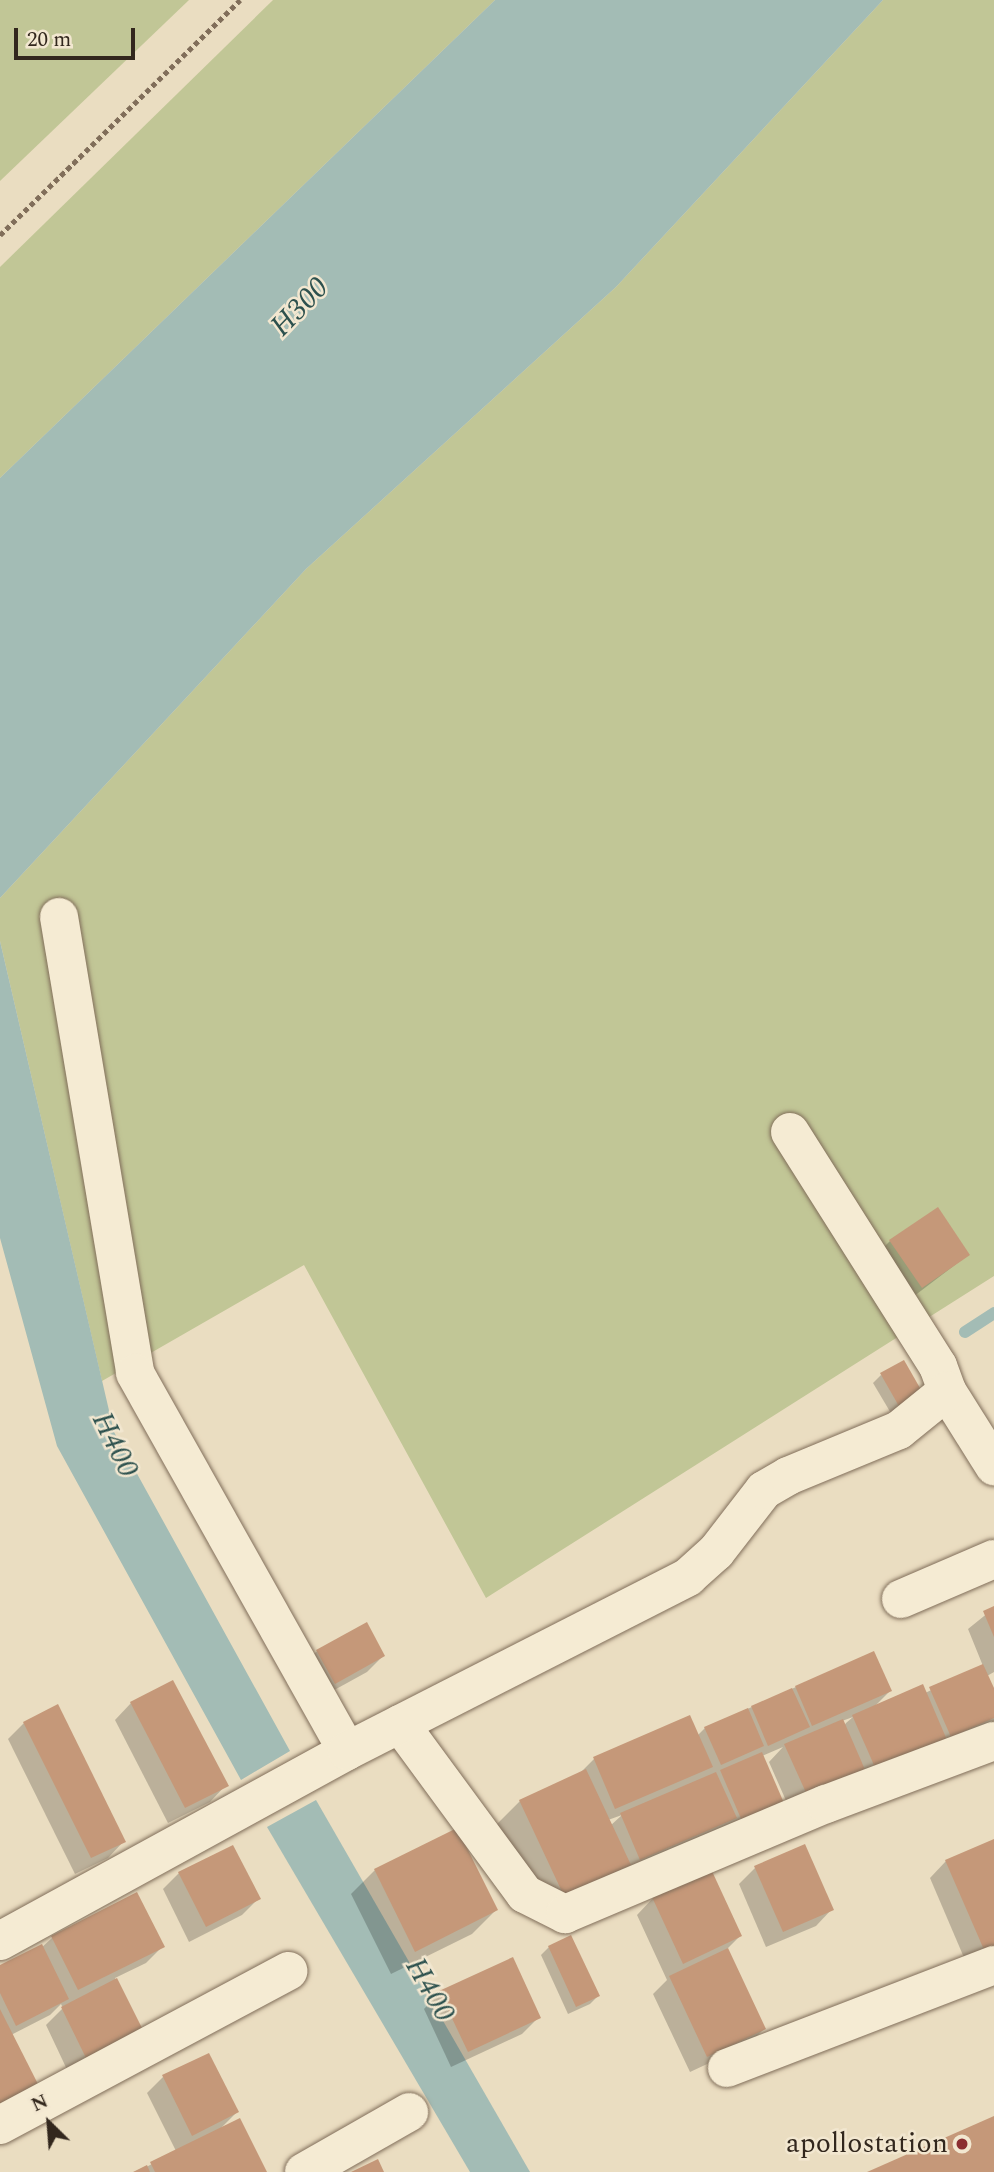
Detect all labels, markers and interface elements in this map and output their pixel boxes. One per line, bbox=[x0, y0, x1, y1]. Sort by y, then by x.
scale bar bbox=[18, 14, 138, 58]
text: 20 m bbox=[27, 24, 71, 56]
water label: H300 bbox=[263, 270, 337, 344]
water label: H400 bbox=[84, 1406, 146, 1484]
water label: H400 bbox=[397, 1951, 463, 2029]
text: N bbox=[27, 2087, 53, 2120]
north arrow bbox=[14, 2088, 84, 2158]
place label: apollostation bbox=[786, 2127, 948, 2161]
marker: apollostation bbox=[954, 2136, 970, 2152]

